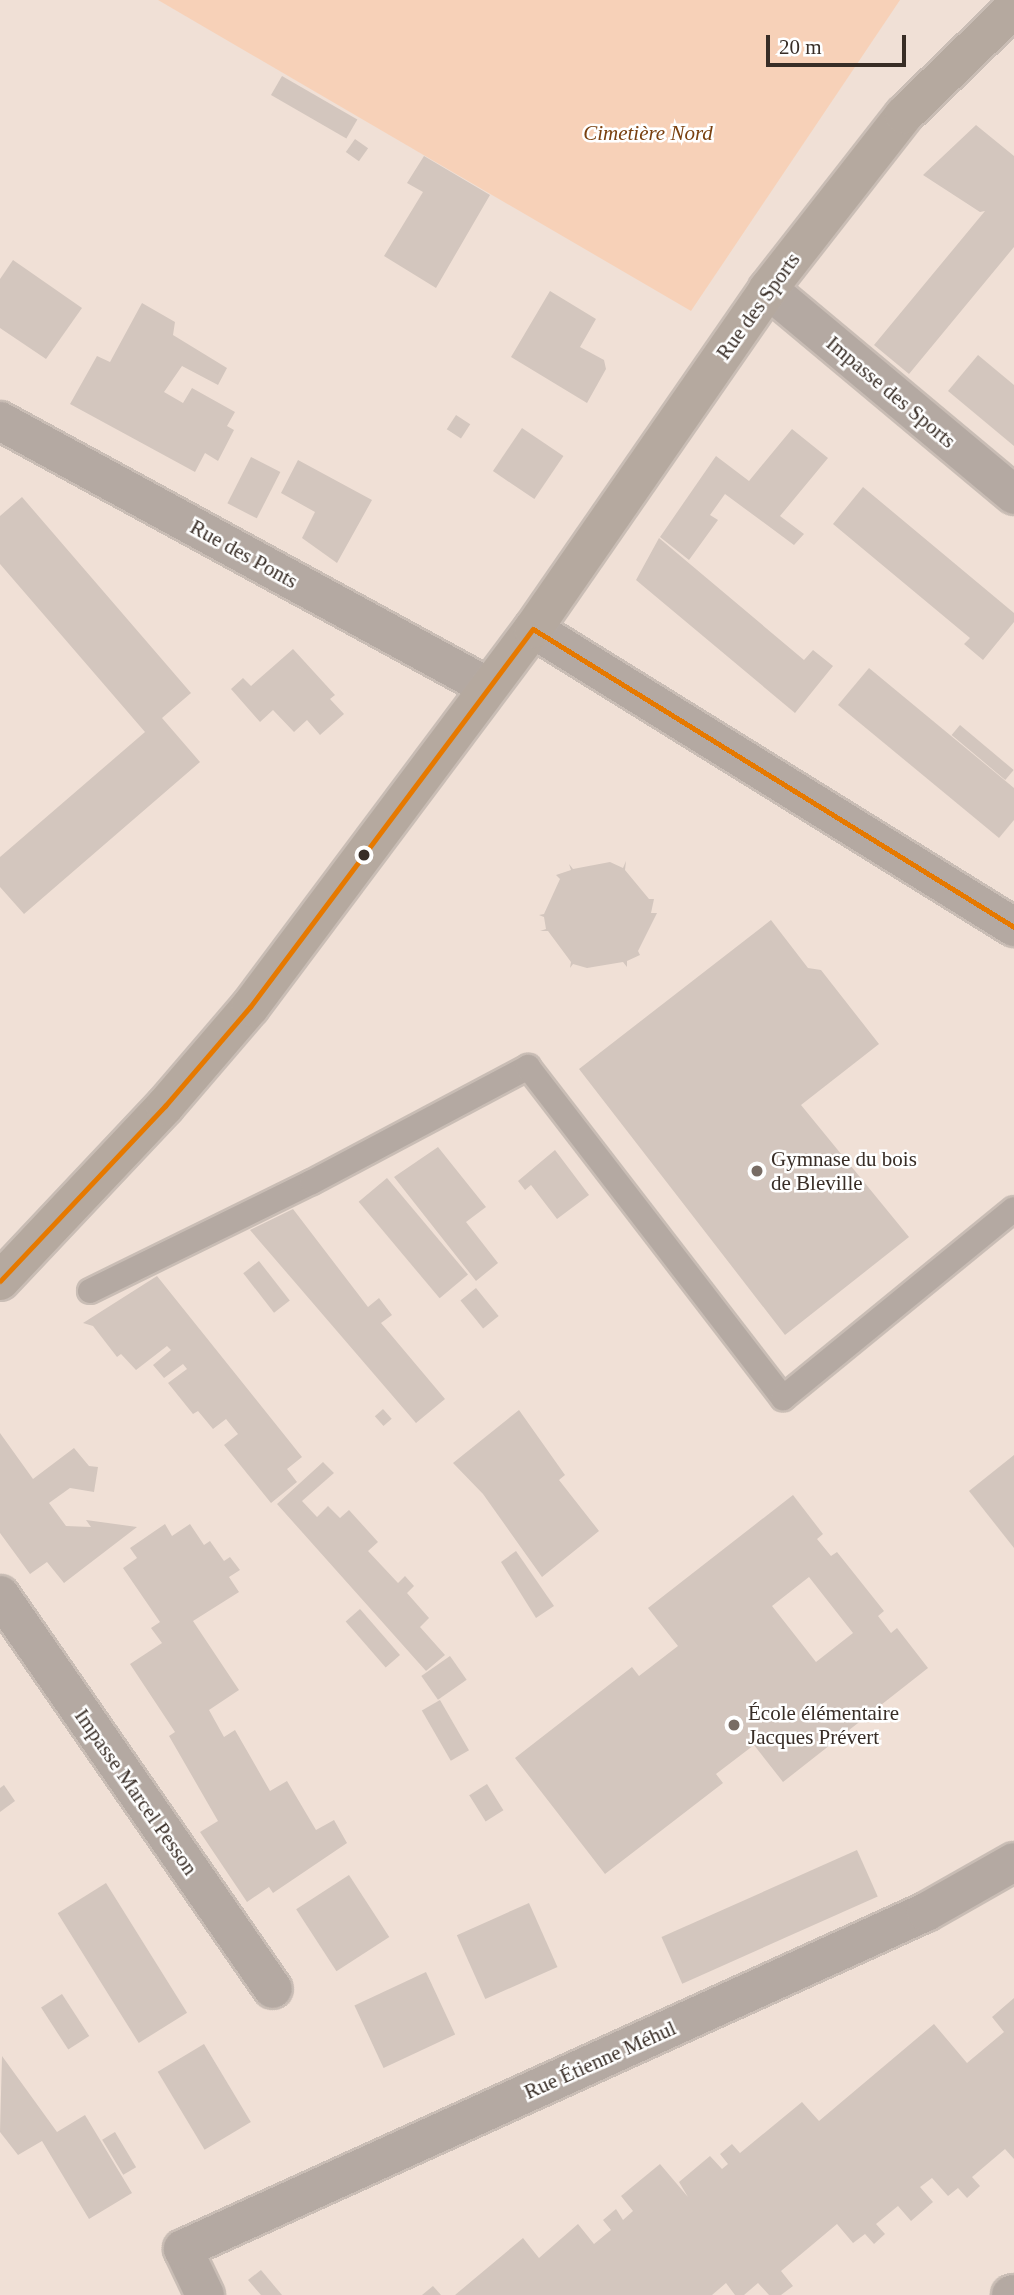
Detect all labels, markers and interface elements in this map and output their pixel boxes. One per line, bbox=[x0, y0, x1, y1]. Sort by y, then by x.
scale bar bbox=[769, 21, 909, 65]
text: 20 m bbox=[779, 35, 822, 59]
park label: Cimetière Nord bbox=[583, 120, 713, 146]
street label: Rue des Sports bbox=[711, 248, 805, 364]
street label: Impasse des Sports bbox=[821, 331, 961, 453]
street label: Rue des Ponts bbox=[186, 514, 302, 594]
unlabelled marker bbox=[357, 848, 371, 862]
place label: Gymnase du bois de Bleville bbox=[771, 1146, 917, 1196]
marker: Gymnase du bois de Bleville bbox=[749, 1163, 765, 1179]
place label: École élémentaire Jacques Prévert bbox=[748, 1700, 899, 1750]
street label: Impasse Marcel Pesson bbox=[69, 1704, 203, 1880]
marker: École élémentaire Jacques Prévert bbox=[726, 1717, 742, 1733]
street label: Rue Étienne Méhul bbox=[520, 2015, 680, 2105]

